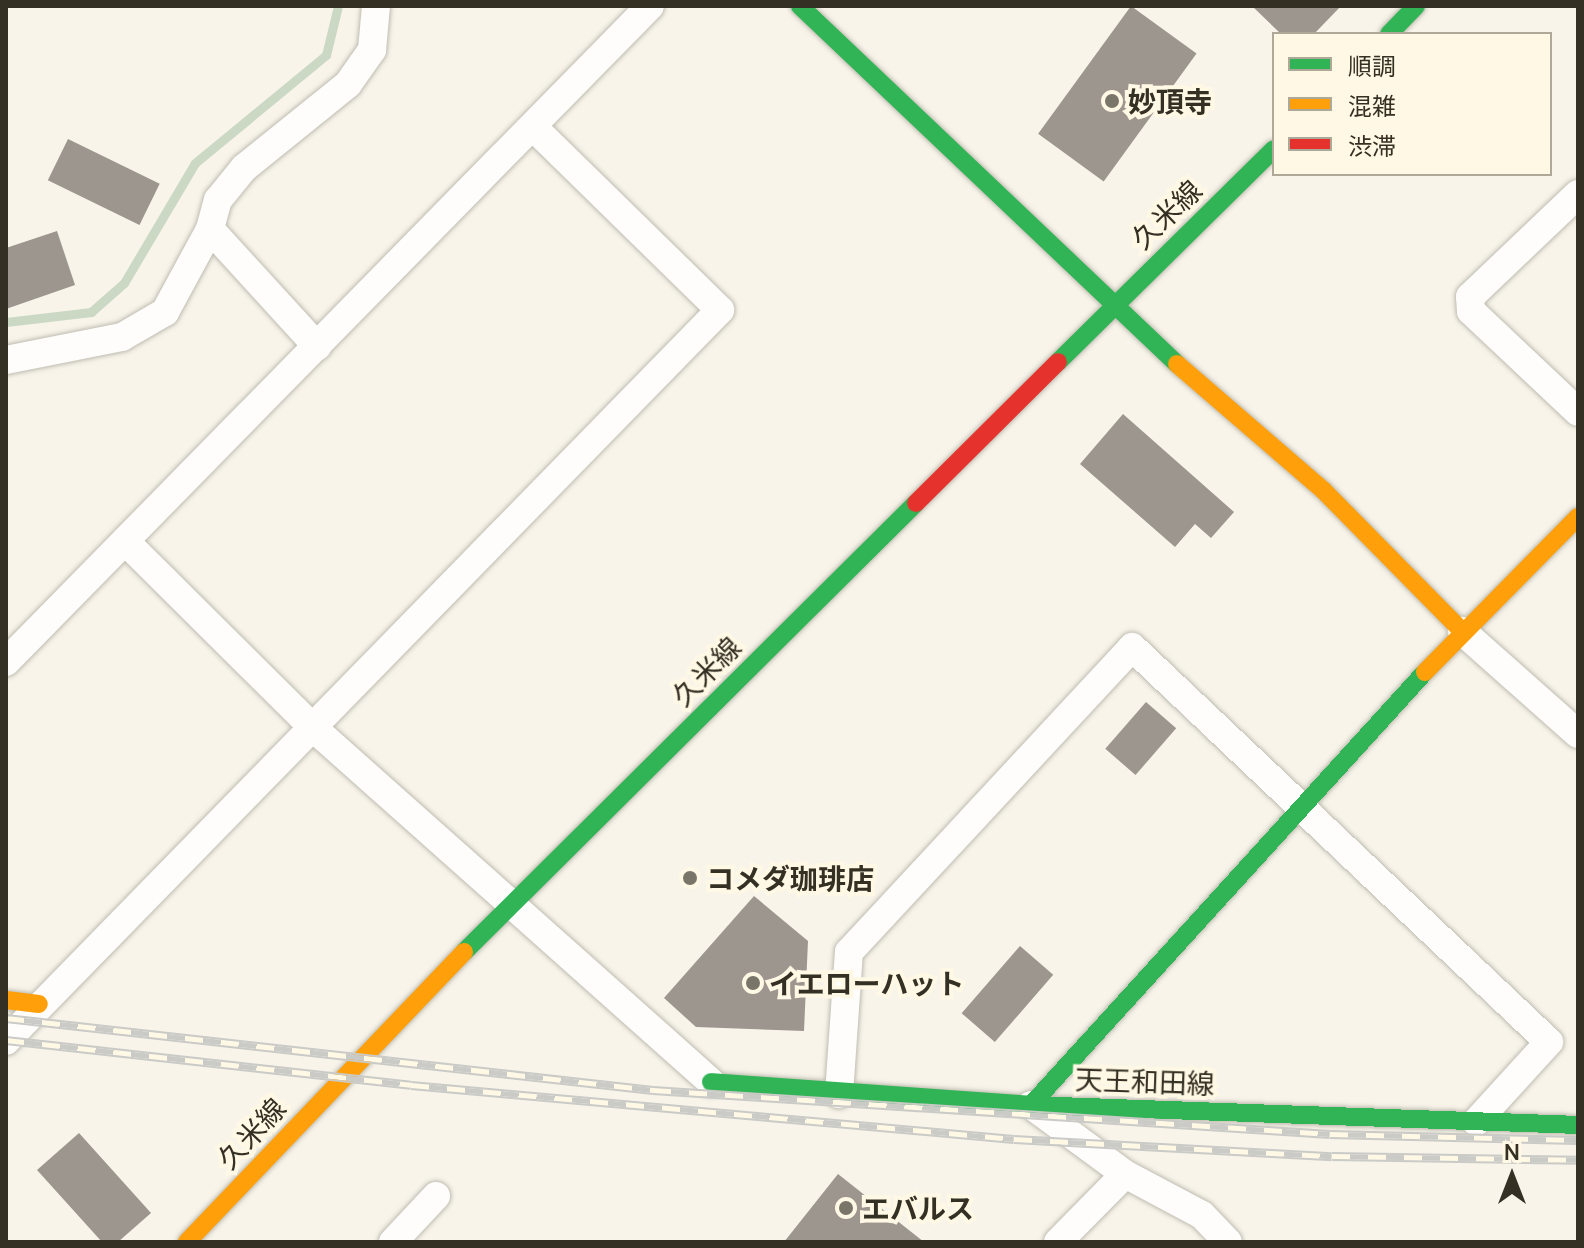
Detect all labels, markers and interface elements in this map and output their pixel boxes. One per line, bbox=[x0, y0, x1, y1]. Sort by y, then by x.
legend bbox=[1272, 32, 1552, 176]
text: 順調 bbox=[1348, 49, 1396, 82]
place label: 妙頂寺 bbox=[1128, 84, 1212, 118]
text: 混雑 bbox=[1348, 89, 1396, 122]
marker: 妙頂寺 bbox=[1103, 92, 1121, 110]
text: 渋滞 bbox=[1348, 129, 1396, 162]
street label: 久米線 bbox=[1124, 173, 1208, 255]
street label: 久米線 bbox=[664, 629, 748, 713]
place label: コメダ珈琲店 bbox=[706, 861, 874, 895]
marker: コメダ珈琲店 bbox=[681, 869, 699, 887]
place label: イエローハット bbox=[769, 966, 965, 1000]
marker: イエローハット bbox=[744, 974, 762, 992]
street label: 天王和田線 bbox=[1074, 1062, 1216, 1100]
street label: 久米線 bbox=[210, 1091, 292, 1175]
north arrow bbox=[1472, 1136, 1552, 1216]
text: N bbox=[1504, 1137, 1520, 1167]
place label: エバルス bbox=[862, 1191, 974, 1225]
marker: エバルス bbox=[837, 1199, 855, 1217]

